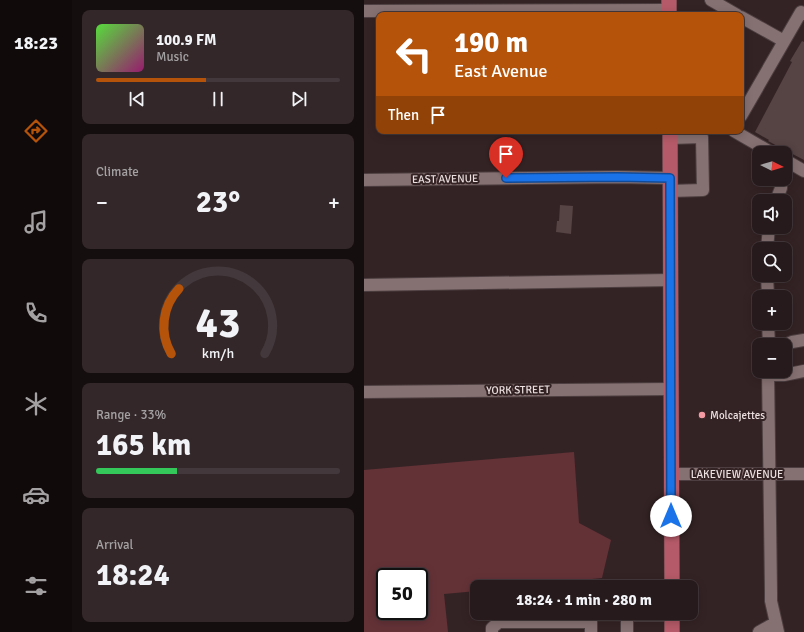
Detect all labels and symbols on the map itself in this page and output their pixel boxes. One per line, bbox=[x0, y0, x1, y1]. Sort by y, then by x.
pin bbox=[489, 137, 523, 178]
north arrow bbox=[752, 146, 792, 186]
street label: EAST AVENUE bbox=[412, 172, 478, 186]
street label: YORK STREET bbox=[486, 383, 551, 397]
place label: Molcajettes bbox=[710, 409, 765, 422]
marker: Molcajettes bbox=[697, 410, 707, 420]
street label: LAKEVIEW AVENUE bbox=[691, 468, 783, 481]
position arrow bbox=[650, 495, 692, 537]
speed limit sign: 50 bbox=[376, 568, 428, 620]

